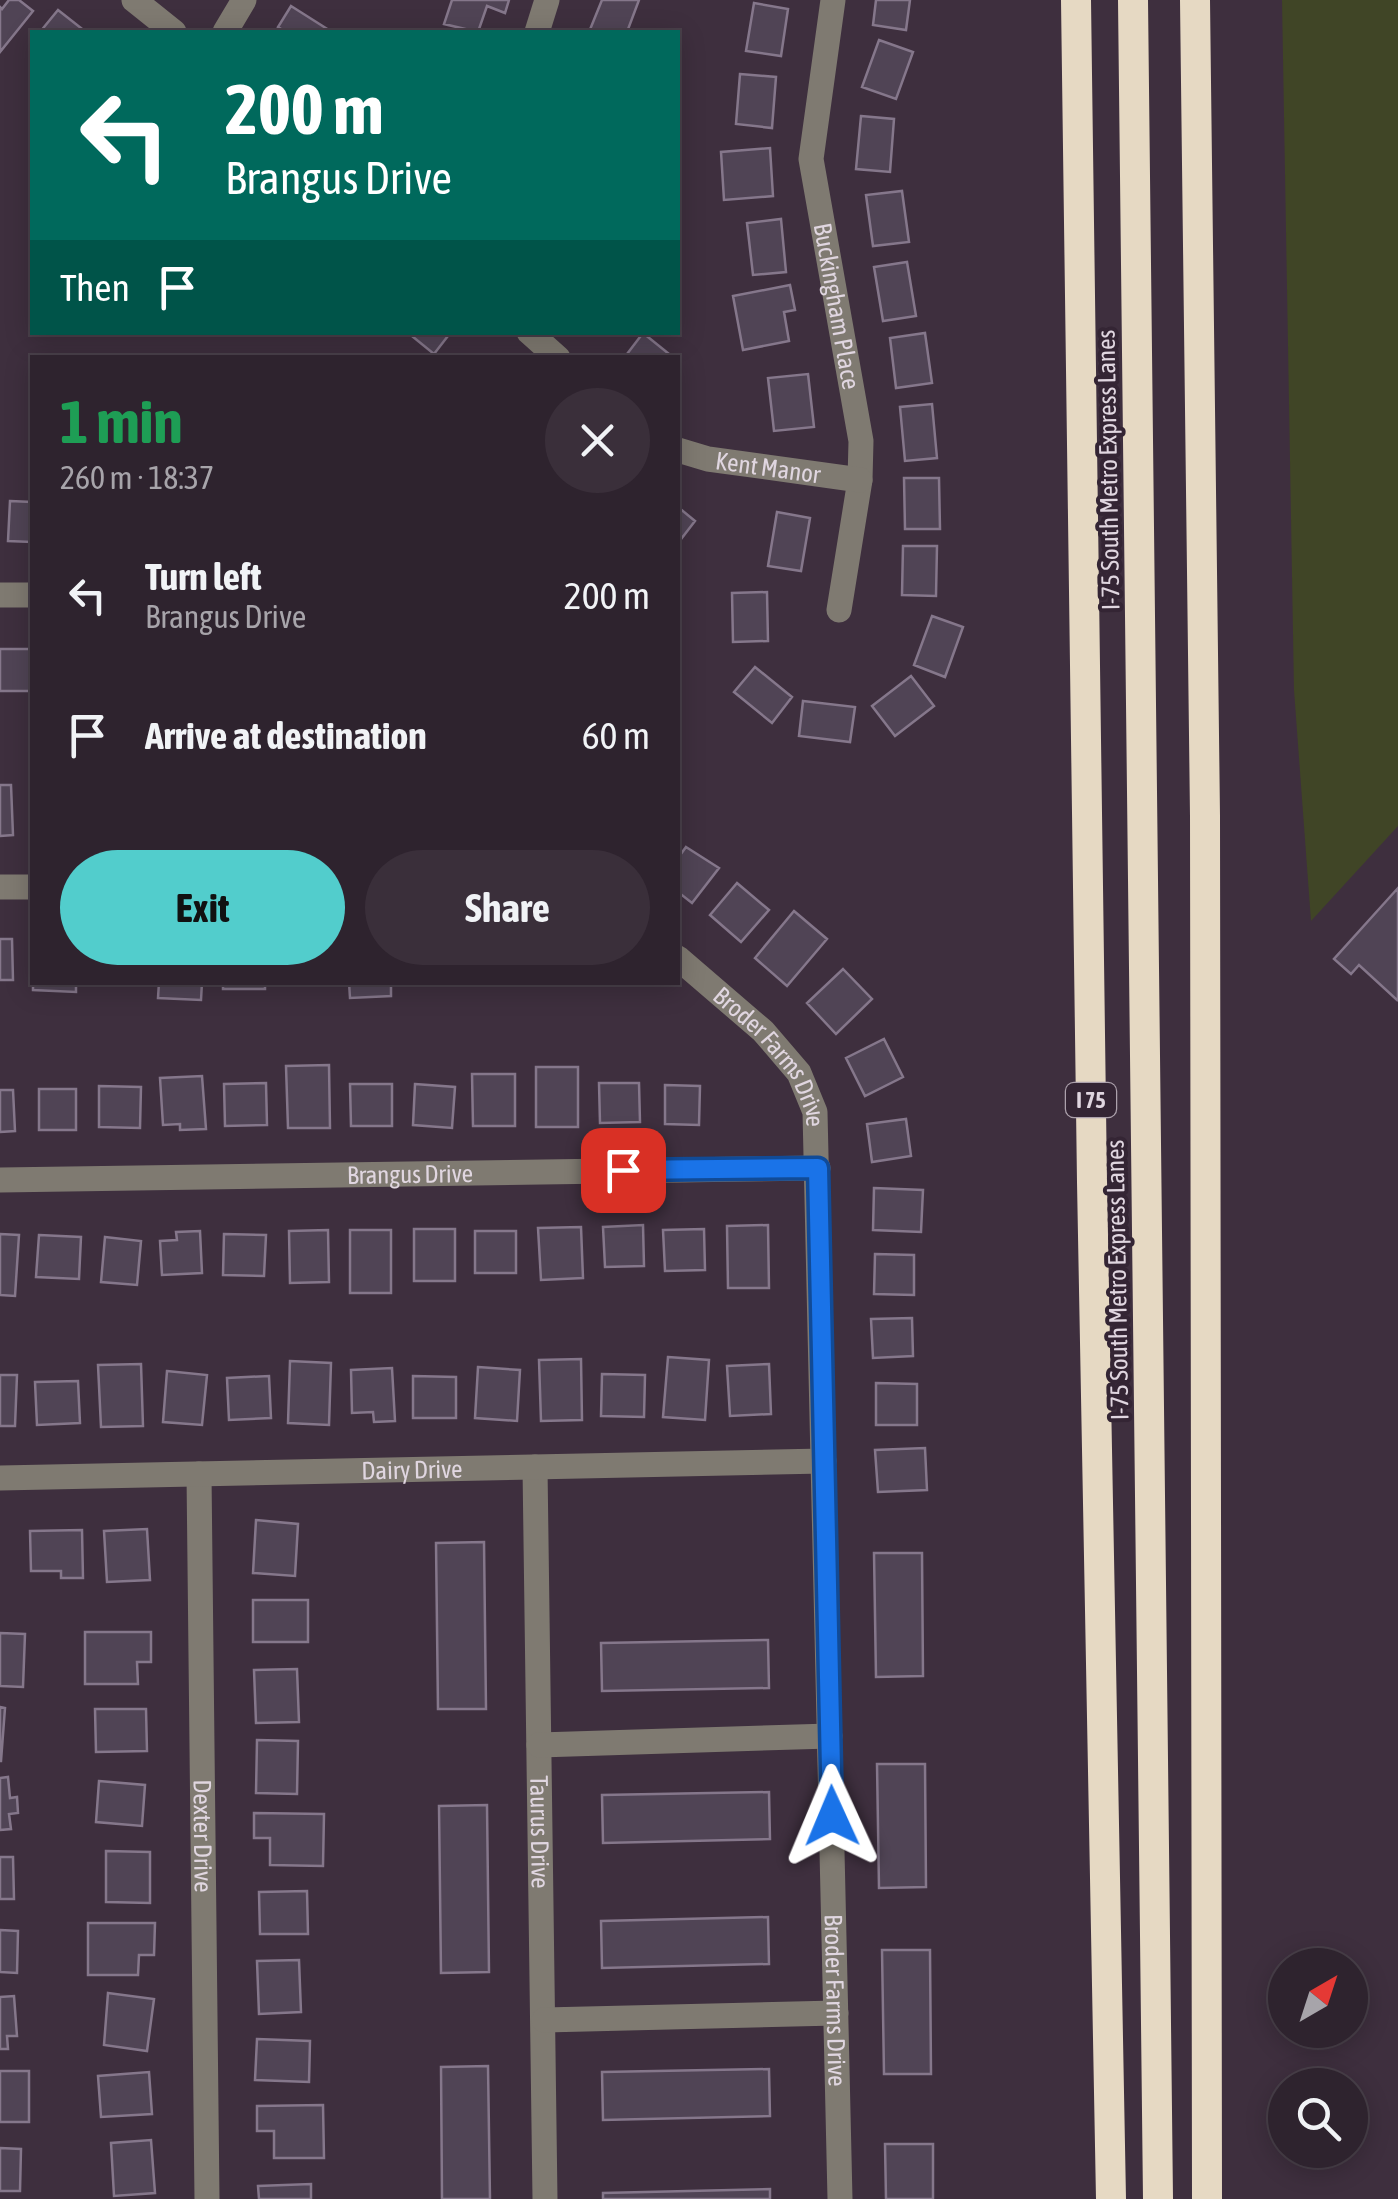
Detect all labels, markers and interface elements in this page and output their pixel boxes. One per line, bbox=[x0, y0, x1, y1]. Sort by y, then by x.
text: 200 m bbox=[225, 69, 384, 149]
icon: left bbox=[60, 70, 190, 200]
text: Brangus Drive bbox=[225, 152, 452, 204]
street label: Buckingham Place bbox=[809, 221, 866, 392]
icon: arrive bbox=[150, 260, 205, 315]
text: Then bbox=[60, 266, 130, 309]
street label: I-75 South Metro Express Lanes bbox=[1092, 329, 1124, 610]
text: 1 min bbox=[60, 387, 183, 456]
button: close bbox=[545, 388, 650, 493]
street label: Kent Manor bbox=[714, 446, 823, 488]
text: 260 m · 18:37 bbox=[60, 459, 214, 496]
text: Turn left bbox=[145, 555, 261, 598]
icon: left bbox=[60, 568, 115, 623]
text: 200 m bbox=[564, 574, 650, 617]
text: Brangus Drive bbox=[145, 598, 306, 635]
icon: arrive bbox=[60, 708, 115, 763]
text: Arrive at destination bbox=[145, 714, 427, 757]
text: 60 m bbox=[582, 714, 650, 757]
button: Exit bbox=[60, 850, 345, 965]
button: Share bbox=[365, 850, 650, 965]
street label: Broder Farms Drive bbox=[708, 981, 829, 1127]
road number: I 75 bbox=[1066, 1083, 1116, 1117]
pin bbox=[581, 1128, 666, 1213]
street label: I-75 South Metro Express Lanes bbox=[1101, 1139, 1133, 1420]
icon: arrive bbox=[596, 1143, 651, 1198]
street label: Brangus Drive bbox=[347, 1159, 473, 1189]
street label: Dairy Drive bbox=[361, 1454, 463, 1485]
position arrow bbox=[780, 1764, 884, 1868]
street label: Taurus Drive bbox=[525, 1775, 555, 1889]
street label: Dexter Drive bbox=[188, 1779, 218, 1893]
street label: Broder Farms Drive bbox=[819, 1914, 851, 2087]
north arrow bbox=[1268, 1948, 1368, 2048]
map controls bbox=[1268, 1948, 1368, 2168]
button: search bbox=[1268, 2068, 1368, 2168]

